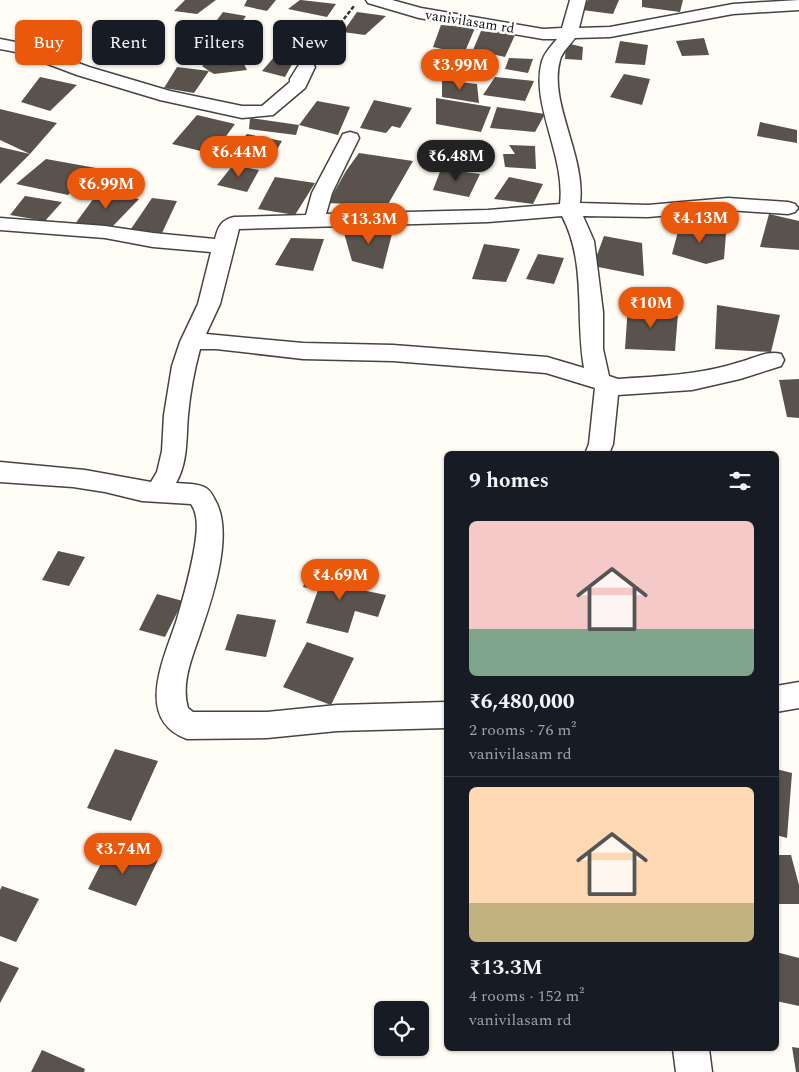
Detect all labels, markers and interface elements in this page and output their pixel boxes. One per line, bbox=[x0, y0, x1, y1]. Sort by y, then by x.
street label: vanivilasam rd bbox=[423, 4, 516, 39]
chip: Buy bbox=[15, 20, 82, 65]
chip: Rent bbox=[92, 20, 165, 65]
chip: Filters bbox=[175, 20, 263, 65]
chip: New bbox=[273, 20, 346, 65]
pin: ₹3.99M bbox=[419, 48, 501, 91]
text: ₹3.99M bbox=[432, 53, 488, 77]
pin: ₹6.44M bbox=[198, 136, 280, 178]
text: ₹6.44M bbox=[211, 140, 267, 164]
pin: ₹6.48M bbox=[415, 140, 497, 182]
text: ₹6.48M bbox=[428, 144, 484, 168]
pin: ₹6.99M bbox=[65, 168, 147, 210]
text: ₹6.99M bbox=[78, 172, 134, 196]
pin: ₹13.3M bbox=[328, 202, 410, 245]
pin: ₹4.13M bbox=[659, 202, 741, 244]
text: ₹4.13M bbox=[672, 206, 728, 230]
text: ₹13.3M bbox=[341, 207, 397, 231]
pin: ₹10M bbox=[621, 286, 681, 329]
text: ₹10M bbox=[630, 291, 672, 315]
text: 9 homes bbox=[469, 465, 549, 497]
icon: filters bbox=[726, 467, 754, 495]
icon: home bbox=[567, 554, 657, 644]
pin: ₹4.69M bbox=[299, 558, 381, 601]
text: ₹4.69M bbox=[312, 563, 368, 587]
text: ₹6,480,000 bbox=[469, 686, 575, 718]
text: 2 rooms · 76 m² bbox=[469, 718, 576, 742]
text: vanivilasam rd bbox=[469, 742, 572, 766]
icon: home bbox=[567, 819, 657, 909]
pin: ₹3.74M bbox=[82, 832, 164, 875]
text: ₹3.74M bbox=[95, 837, 151, 861]
text: ₹13.3M bbox=[469, 952, 543, 984]
text: 4 rooms · 152 m² bbox=[469, 984, 584, 1008]
map controls bbox=[374, 1001, 429, 1056]
button: locate bbox=[374, 1001, 429, 1056]
text: vanivilasam rd bbox=[469, 1008, 572, 1032]

